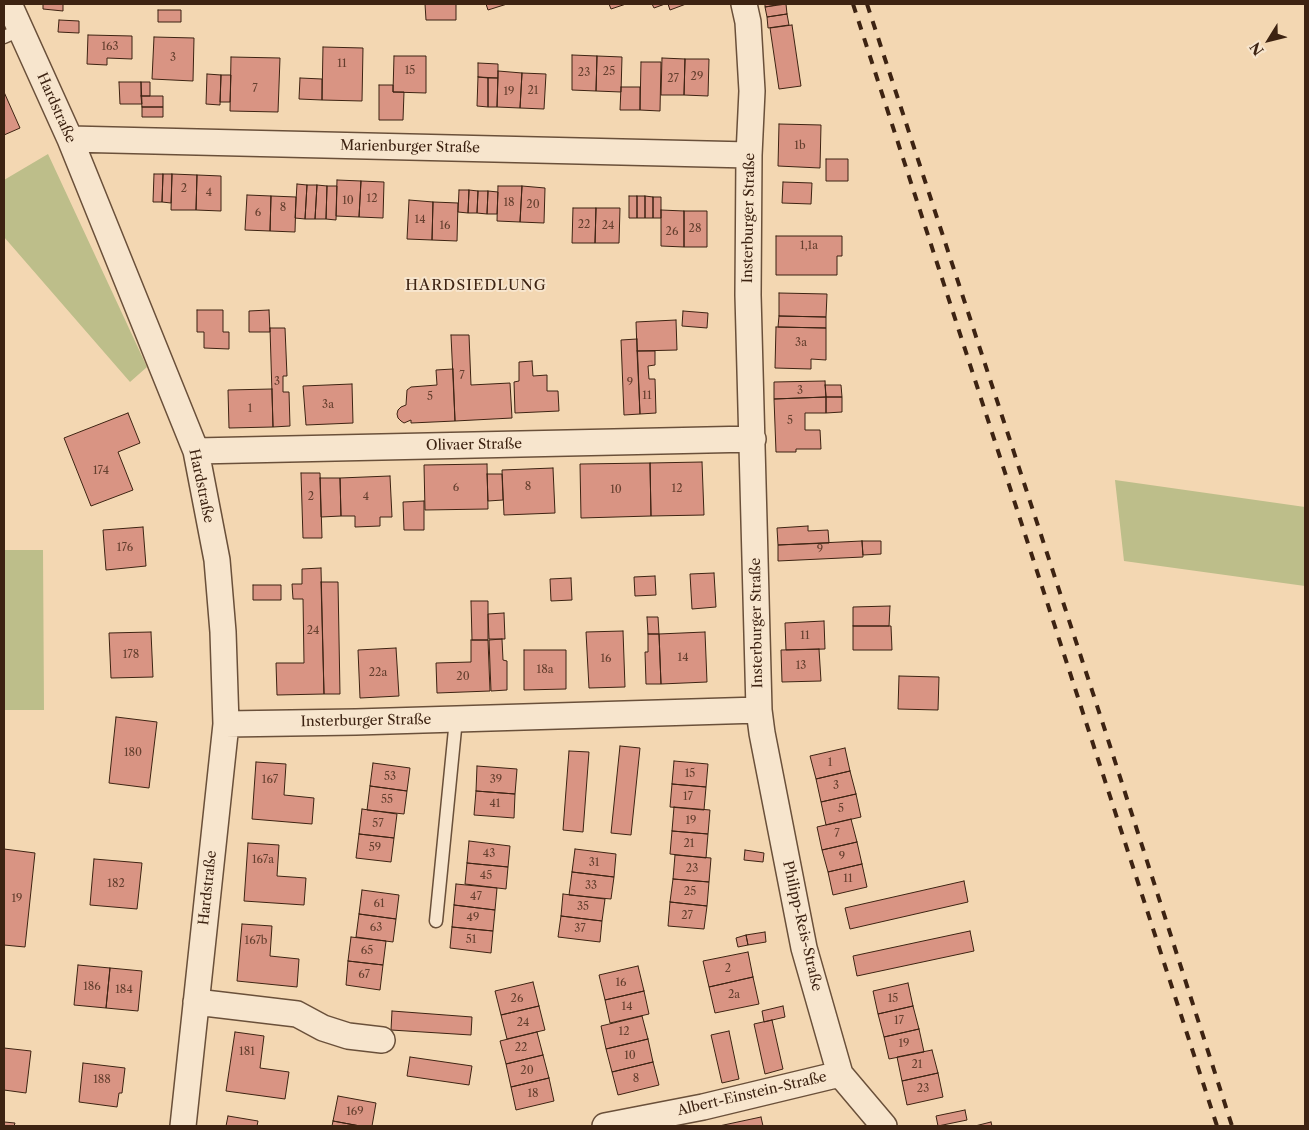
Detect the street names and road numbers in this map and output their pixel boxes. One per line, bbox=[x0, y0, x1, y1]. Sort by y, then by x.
street label: Hardstraße bbox=[33, 70, 79, 146]
street label: Marienburger Straße bbox=[340, 137, 480, 157]
street label: Insterburger Straße bbox=[739, 153, 759, 283]
street label: Olivaer Straße bbox=[426, 436, 522, 454]
street label: Hardstraße bbox=[185, 447, 217, 525]
street label: Insterburger Straße bbox=[747, 558, 767, 688]
street label: Insterburger Straße bbox=[301, 711, 431, 731]
street label: Hardstraße bbox=[196, 850, 220, 926]
street label: Philipp-Reis-Straße bbox=[779, 859, 825, 993]
street label: Albert-Einstein-Straße bbox=[676, 1069, 828, 1119]

